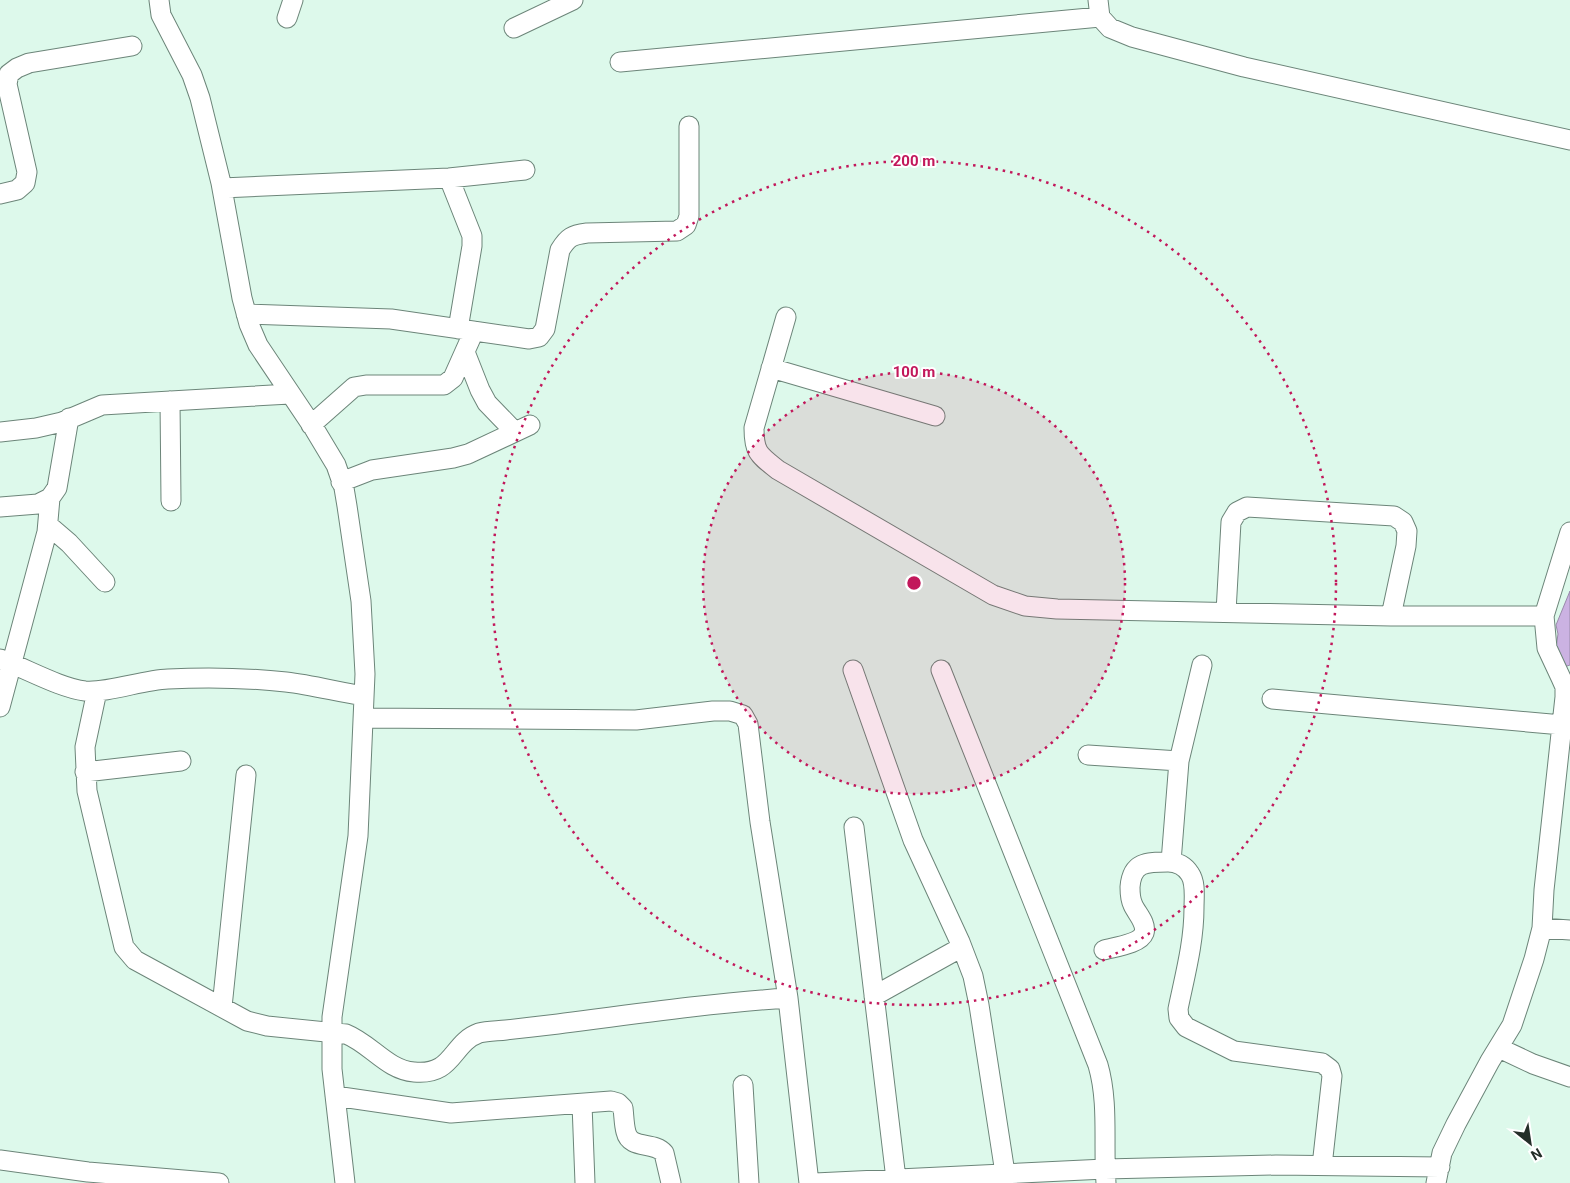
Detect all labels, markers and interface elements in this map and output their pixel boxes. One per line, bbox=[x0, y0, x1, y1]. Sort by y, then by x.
text: 200 m bbox=[893, 152, 935, 170]
text: 100 m bbox=[893, 363, 935, 381]
centre of rings bbox=[905, 574, 923, 592]
north arrow bbox=[1505, 1118, 1555, 1168]
text: N bbox=[1528, 1145, 1545, 1164]

